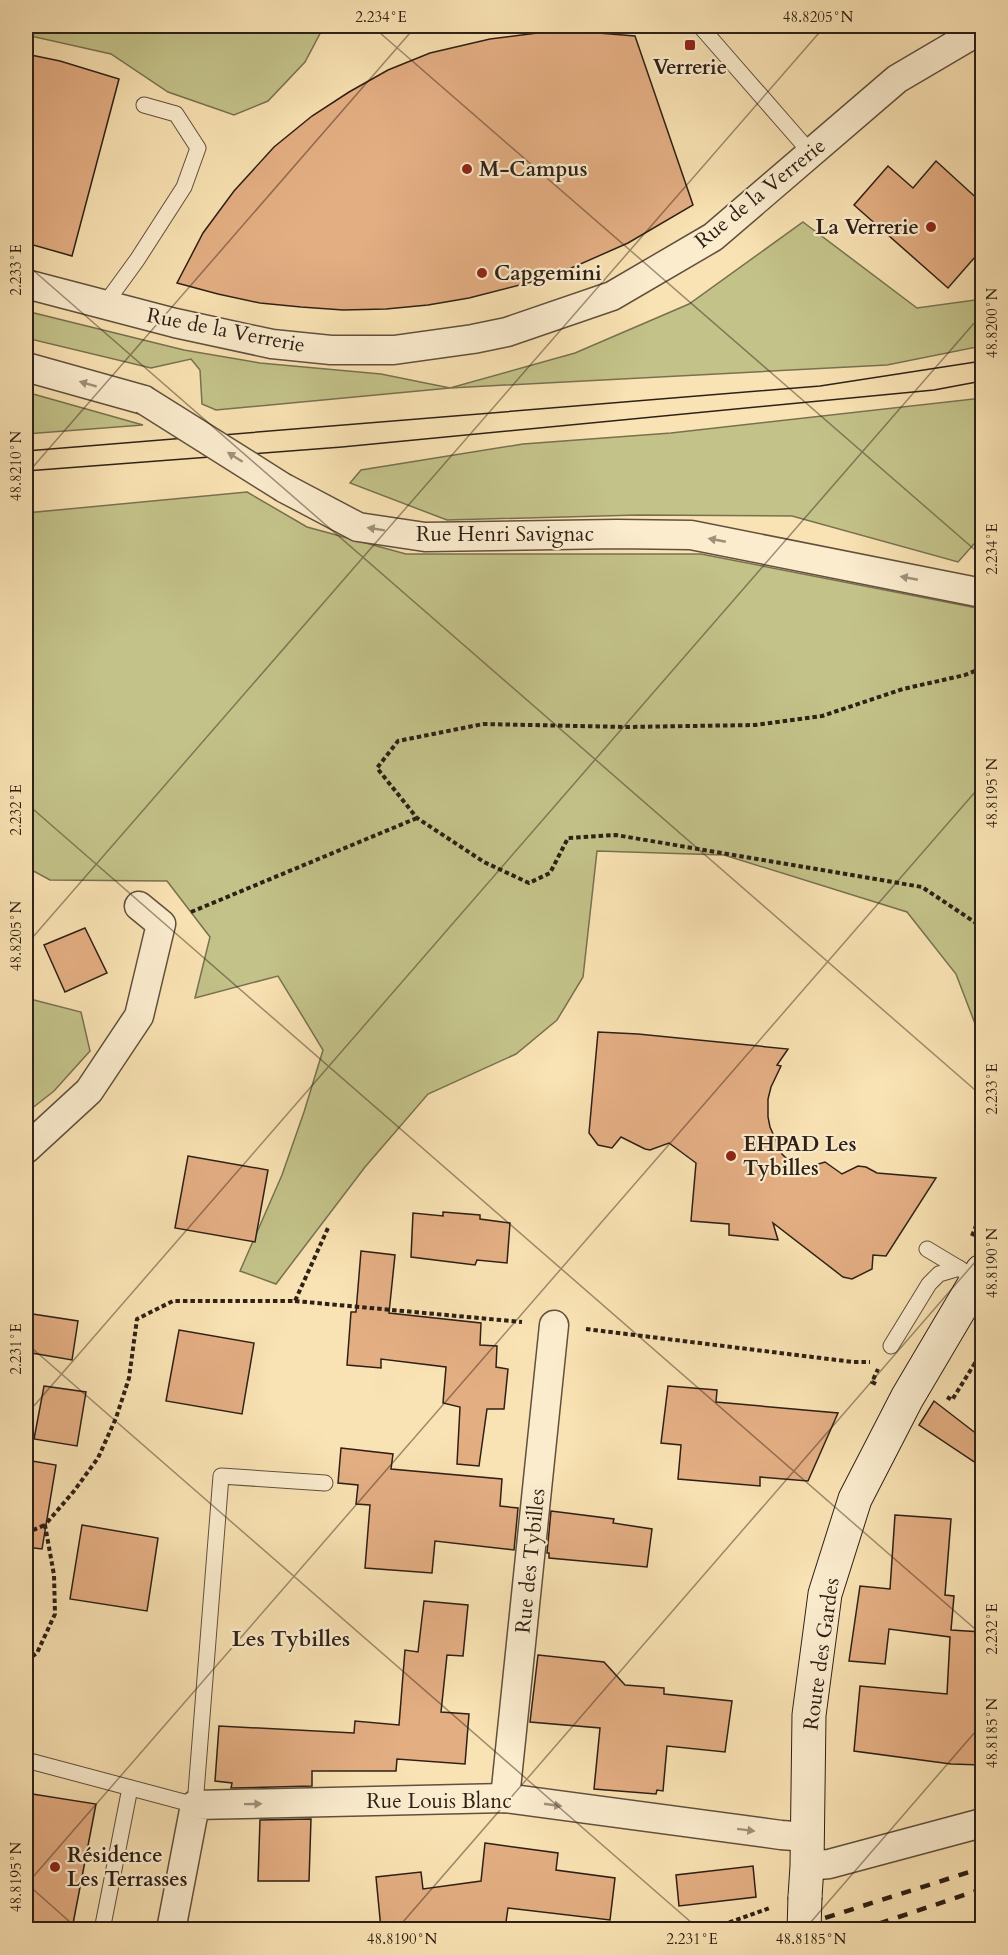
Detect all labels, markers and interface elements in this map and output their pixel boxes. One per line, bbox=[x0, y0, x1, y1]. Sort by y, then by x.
text: 2.234°E bbox=[355, 7, 407, 27]
text: 48.8205°N bbox=[783, 7, 853, 27]
marker: Verrerie bbox=[683, 38, 697, 52]
place label: Verrerie bbox=[653, 53, 727, 82]
street label: Rue de la Verrerie bbox=[689, 132, 832, 255]
place label: M-Campus bbox=[479, 155, 587, 184]
marker: M-Campus bbox=[460, 162, 474, 176]
place label: La Verrerie bbox=[815, 213, 919, 242]
marker: La Verrerie bbox=[924, 220, 938, 234]
text: 2.233°E bbox=[6, 244, 26, 296]
place label: Capgemini bbox=[494, 259, 602, 288]
marker: Capgemini bbox=[475, 266, 489, 280]
text: 48.8200°N bbox=[982, 288, 1002, 358]
street label: Rue de la Verrerie bbox=[144, 301, 307, 360]
one-way arrow bbox=[79, 379, 97, 388]
text: 48.8210°N bbox=[6, 431, 26, 501]
one-way arrow bbox=[226, 451, 243, 462]
street label: Rue Henri Savignac bbox=[416, 520, 594, 549]
text: 2.234°E bbox=[982, 523, 1002, 575]
one-way arrow bbox=[367, 525, 386, 534]
one-way arrow bbox=[708, 535, 727, 544]
one-way arrow bbox=[899, 573, 918, 582]
text: 48.8195°N bbox=[982, 758, 1002, 828]
text: 2.232°E bbox=[6, 784, 26, 836]
text: 48.8205°N bbox=[6, 901, 26, 971]
text: 2.233°E bbox=[982, 1063, 1002, 1115]
place label: EHPAD Les Tybilles bbox=[743, 1130, 856, 1183]
marker: EHPAD Les Tybilles bbox=[724, 1149, 738, 1163]
text: 48.8190°N bbox=[982, 1228, 1002, 1298]
text: 2.231°E bbox=[6, 1323, 26, 1375]
street label: Rue des Tybilles bbox=[508, 1487, 553, 1635]
street label: Route des Gardes bbox=[796, 1576, 847, 1732]
text: 2.232°E bbox=[982, 1603, 1002, 1655]
district label: Les Tybilles bbox=[232, 1624, 350, 1654]
text: 48.8185°N bbox=[982, 1698, 1002, 1768]
street label: Rue Louis Blanc bbox=[366, 1787, 512, 1816]
one-way arrow bbox=[244, 1799, 263, 1809]
one-way arrow bbox=[543, 1800, 562, 1809]
one-way arrow bbox=[737, 1826, 756, 1835]
place label: Résidence Les Terrasses bbox=[67, 1841, 187, 1894]
text: 48.8195°N bbox=[6, 1842, 26, 1912]
marker: Résidence Les Terrasses bbox=[48, 1860, 62, 1874]
text: 48.8190°N bbox=[367, 1929, 437, 1949]
text: 2.231°E bbox=[666, 1929, 718, 1949]
text: 48.8185°N bbox=[776, 1929, 846, 1949]

